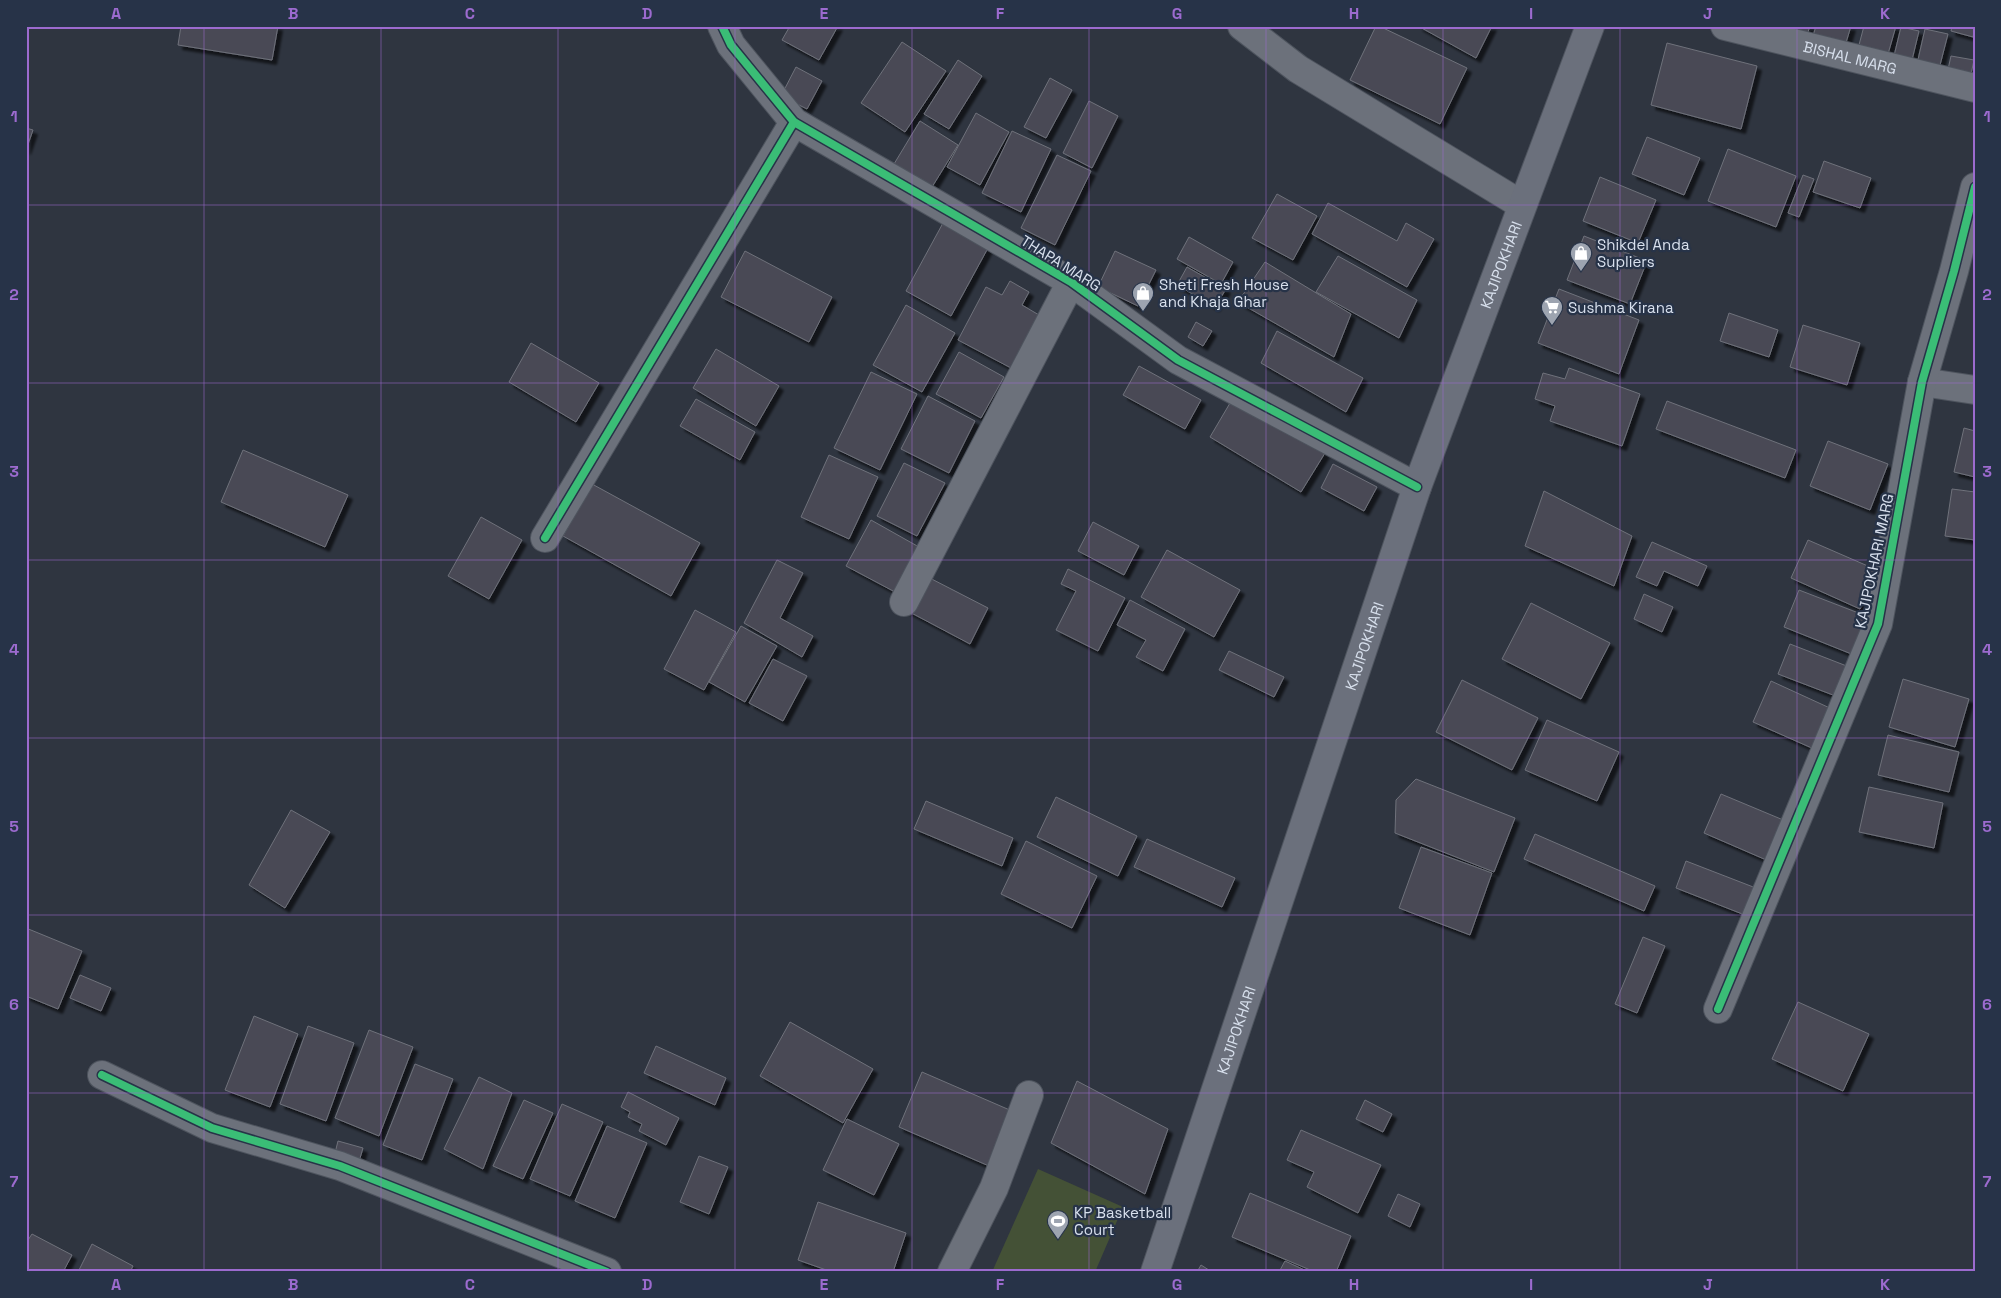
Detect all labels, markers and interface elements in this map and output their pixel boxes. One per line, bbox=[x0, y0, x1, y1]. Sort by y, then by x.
text: A bbox=[111, 3, 121, 24]
text: B bbox=[288, 3, 298, 24]
text: C bbox=[465, 3, 475, 24]
text: D bbox=[642, 3, 652, 24]
text: E bbox=[820, 3, 829, 24]
text: F bbox=[996, 3, 1005, 24]
text: G bbox=[1172, 3, 1182, 24]
text: H bbox=[1349, 3, 1359, 24]
text: I bbox=[1529, 3, 1533, 24]
text: J bbox=[1703, 3, 1713, 24]
text: K bbox=[1880, 3, 1890, 24]
street label: BISHAL MARG bbox=[1802, 36, 1899, 78]
text: 1 bbox=[10, 106, 18, 127]
text: 1 bbox=[1983, 106, 1991, 127]
street label: KAJIPOKHARI bbox=[1475, 218, 1525, 311]
street label: THAPA MARG bbox=[1017, 231, 1105, 295]
place label: Shikdel Anda Supliers bbox=[1597, 235, 1690, 271]
shop icon: Shikdel Anda Supliers bbox=[1569, 241, 1593, 272]
place label: Sheti Fresh House and Khaja Ghar bbox=[1159, 275, 1289, 311]
shop icon: Sheti Fresh House and Khaja Ghar bbox=[1131, 281, 1155, 312]
text: 2 bbox=[9, 284, 19, 305]
text: 2 bbox=[1982, 284, 1992, 305]
supermarket icon: Sushma Kirana bbox=[1540, 295, 1564, 326]
place label: Sushma Kirana bbox=[1568, 298, 1674, 317]
text: 3 bbox=[9, 461, 19, 482]
text: 3 bbox=[1982, 461, 1992, 482]
street label: KAJIPOKHARI MARG bbox=[1850, 492, 1898, 630]
street label: KAJIPOKHARI bbox=[1340, 599, 1388, 693]
text: 4 bbox=[9, 639, 19, 660]
text: 4 bbox=[1982, 639, 1992, 660]
text: 5 bbox=[9, 816, 19, 837]
text: 5 bbox=[1982, 816, 1992, 837]
street label: KAJIPOKHARI bbox=[1212, 984, 1259, 1077]
text: 6 bbox=[9, 994, 19, 1015]
text: 6 bbox=[1982, 994, 1992, 1015]
text: 7 bbox=[10, 1171, 19, 1192]
text: 7 bbox=[1983, 1171, 1992, 1192]
place label: KP Basketball Court bbox=[1074, 1203, 1171, 1239]
sports icon: KP Basketball Court bbox=[1046, 1209, 1070, 1240]
text: A bbox=[111, 1274, 121, 1295]
text: B bbox=[288, 1274, 298, 1295]
text: C bbox=[465, 1274, 475, 1295]
text: D bbox=[642, 1274, 652, 1295]
text: E bbox=[820, 1274, 829, 1295]
text: F bbox=[996, 1274, 1005, 1295]
text: G bbox=[1172, 1274, 1182, 1295]
text: H bbox=[1349, 1274, 1359, 1295]
text: I bbox=[1529, 1274, 1533, 1295]
text: J bbox=[1703, 1274, 1713, 1295]
text: K bbox=[1880, 1274, 1890, 1295]

